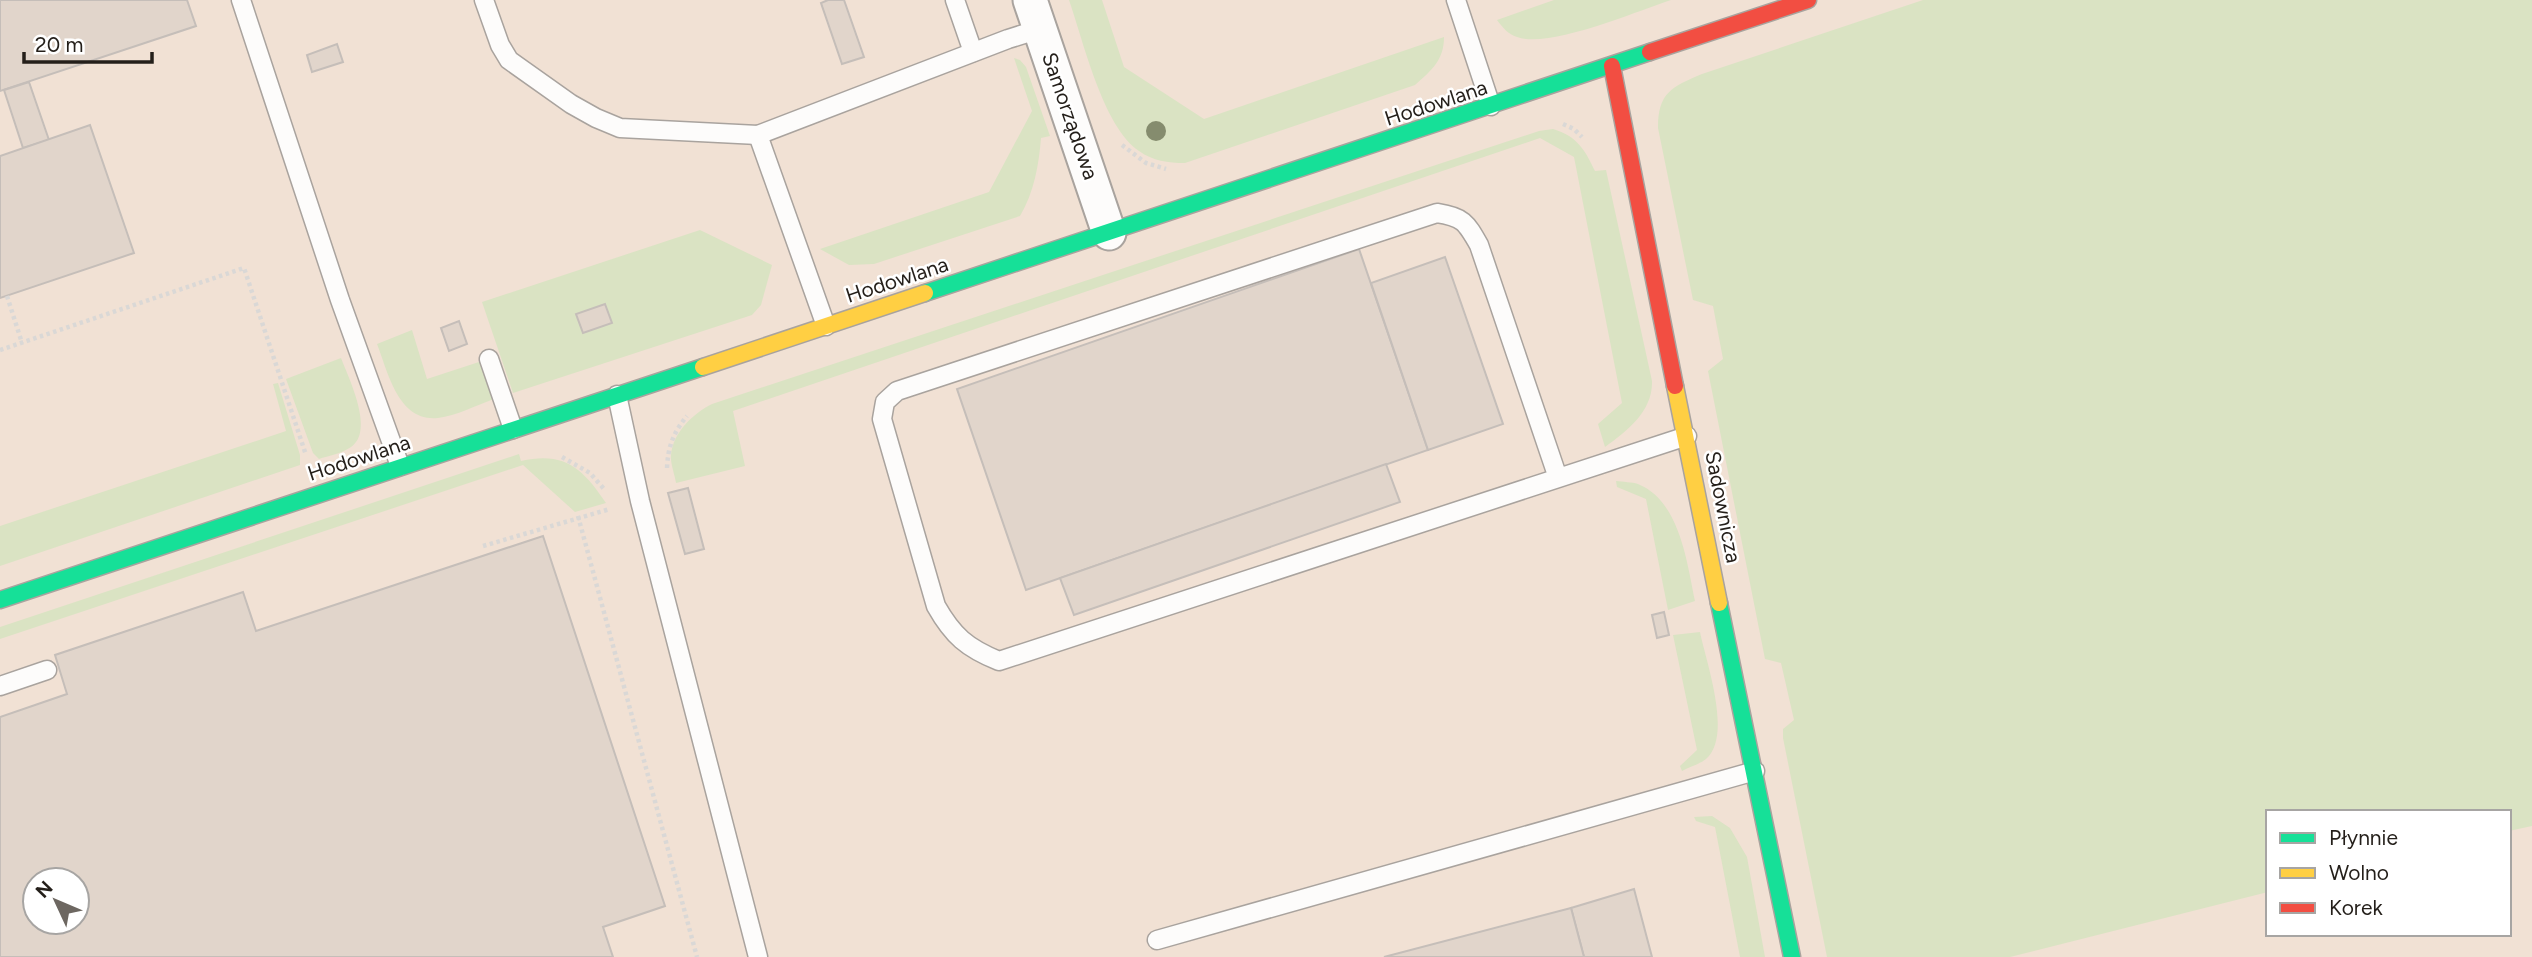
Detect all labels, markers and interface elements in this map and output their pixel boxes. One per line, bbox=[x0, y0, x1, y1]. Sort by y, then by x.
scale bar bbox=[24, 21, 152, 65]
text: 20 m bbox=[35, 32, 83, 57]
street label: Samorządowa bbox=[1037, 49, 1104, 183]
street label: Hodowlana bbox=[1381, 74, 1490, 131]
street label: Hodowlana bbox=[842, 251, 951, 308]
street label: Hodowlana bbox=[304, 429, 413, 486]
street label: Sadownicza bbox=[1700, 449, 1747, 565]
legend bbox=[2266, 810, 2511, 936]
text: Płynnie bbox=[2329, 825, 2398, 850]
text: Wolno bbox=[2329, 860, 2389, 885]
north arrow bbox=[21, 866, 91, 936]
text: N bbox=[31, 876, 58, 903]
text: Korek bbox=[2329, 895, 2383, 920]

